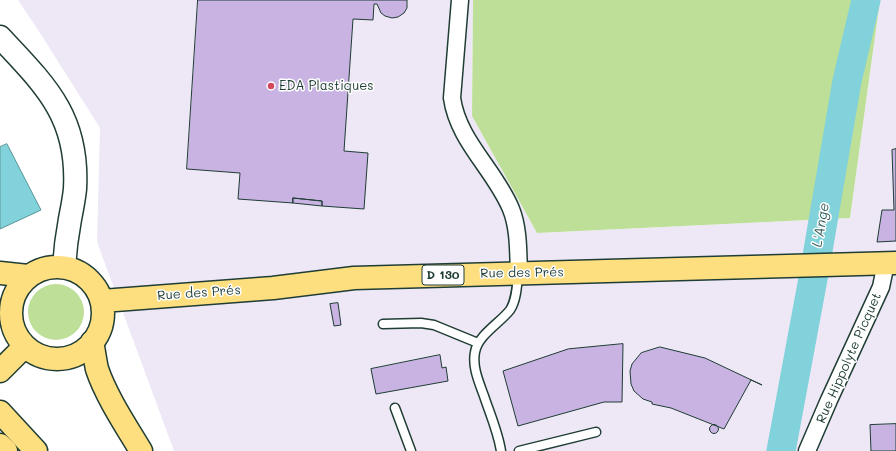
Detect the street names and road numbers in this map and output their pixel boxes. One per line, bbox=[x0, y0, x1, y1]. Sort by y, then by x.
street label: Rue des Prés bbox=[480, 264, 564, 282]
road number: D 130 bbox=[422, 265, 464, 285]
street label: Rue des Prés bbox=[157, 282, 241, 304]
street label: Rue Hippolyte Picquet bbox=[813, 290, 885, 426]

